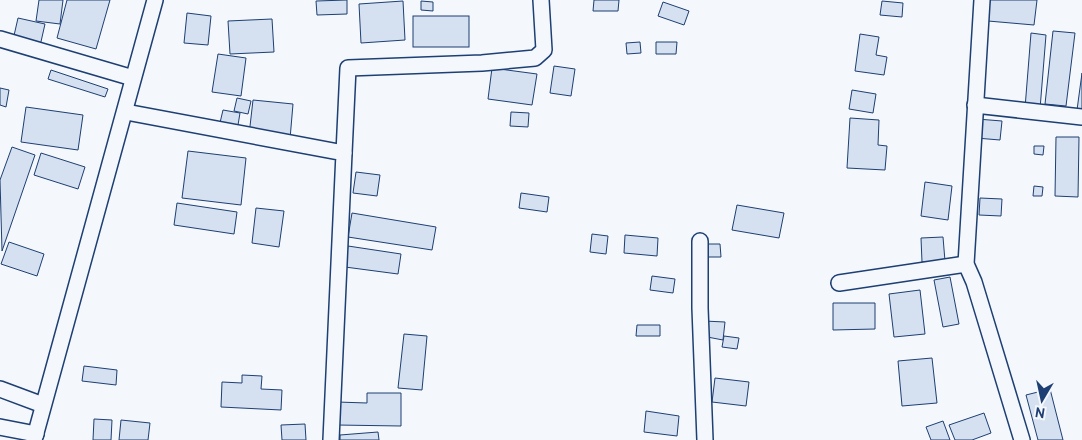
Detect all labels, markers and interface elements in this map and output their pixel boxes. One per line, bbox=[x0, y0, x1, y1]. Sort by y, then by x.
north arrow bbox=[1017, 375, 1067, 425]
text: N bbox=[1034, 402, 1047, 421]

